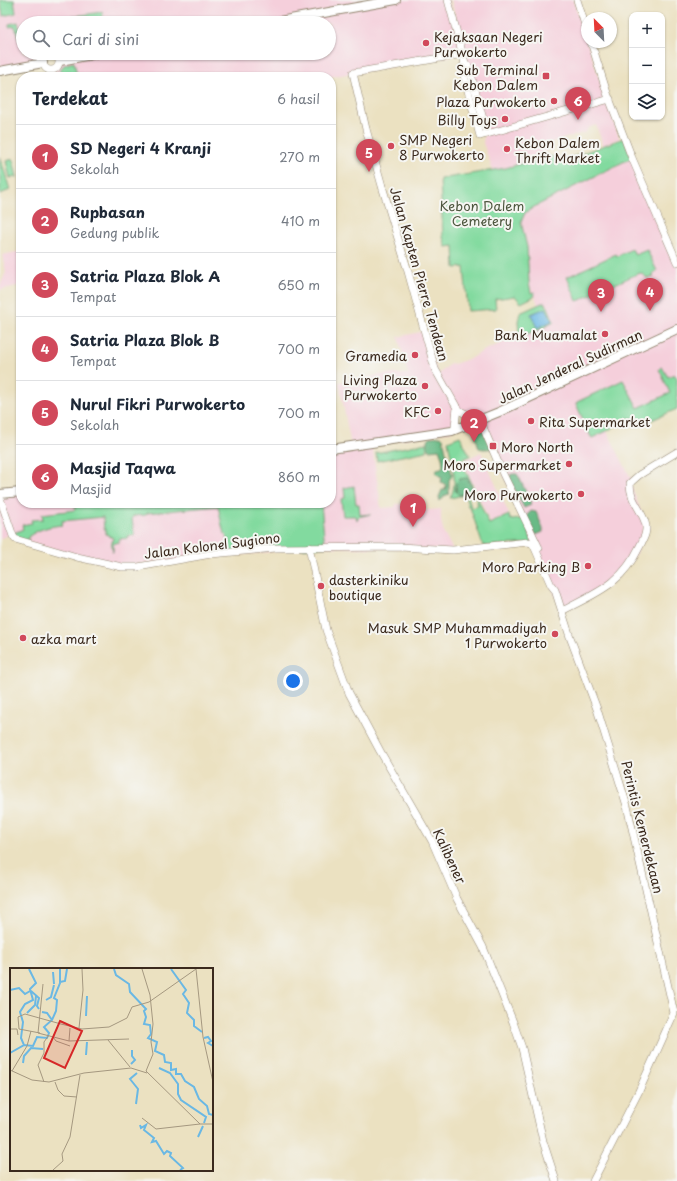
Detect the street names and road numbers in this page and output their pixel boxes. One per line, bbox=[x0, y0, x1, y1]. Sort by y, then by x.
street label: Jalan Kapten Pierre Tendean bbox=[386, 185, 454, 363]
street label: Jalan Jenderal Sudirman bbox=[495, 324, 645, 408]
street label: Jalan Kolonel Sugiono bbox=[143, 527, 281, 563]
street label: Perintis Kemerdekaan bbox=[617, 759, 669, 895]
street label: Kalibener bbox=[429, 825, 471, 888]

